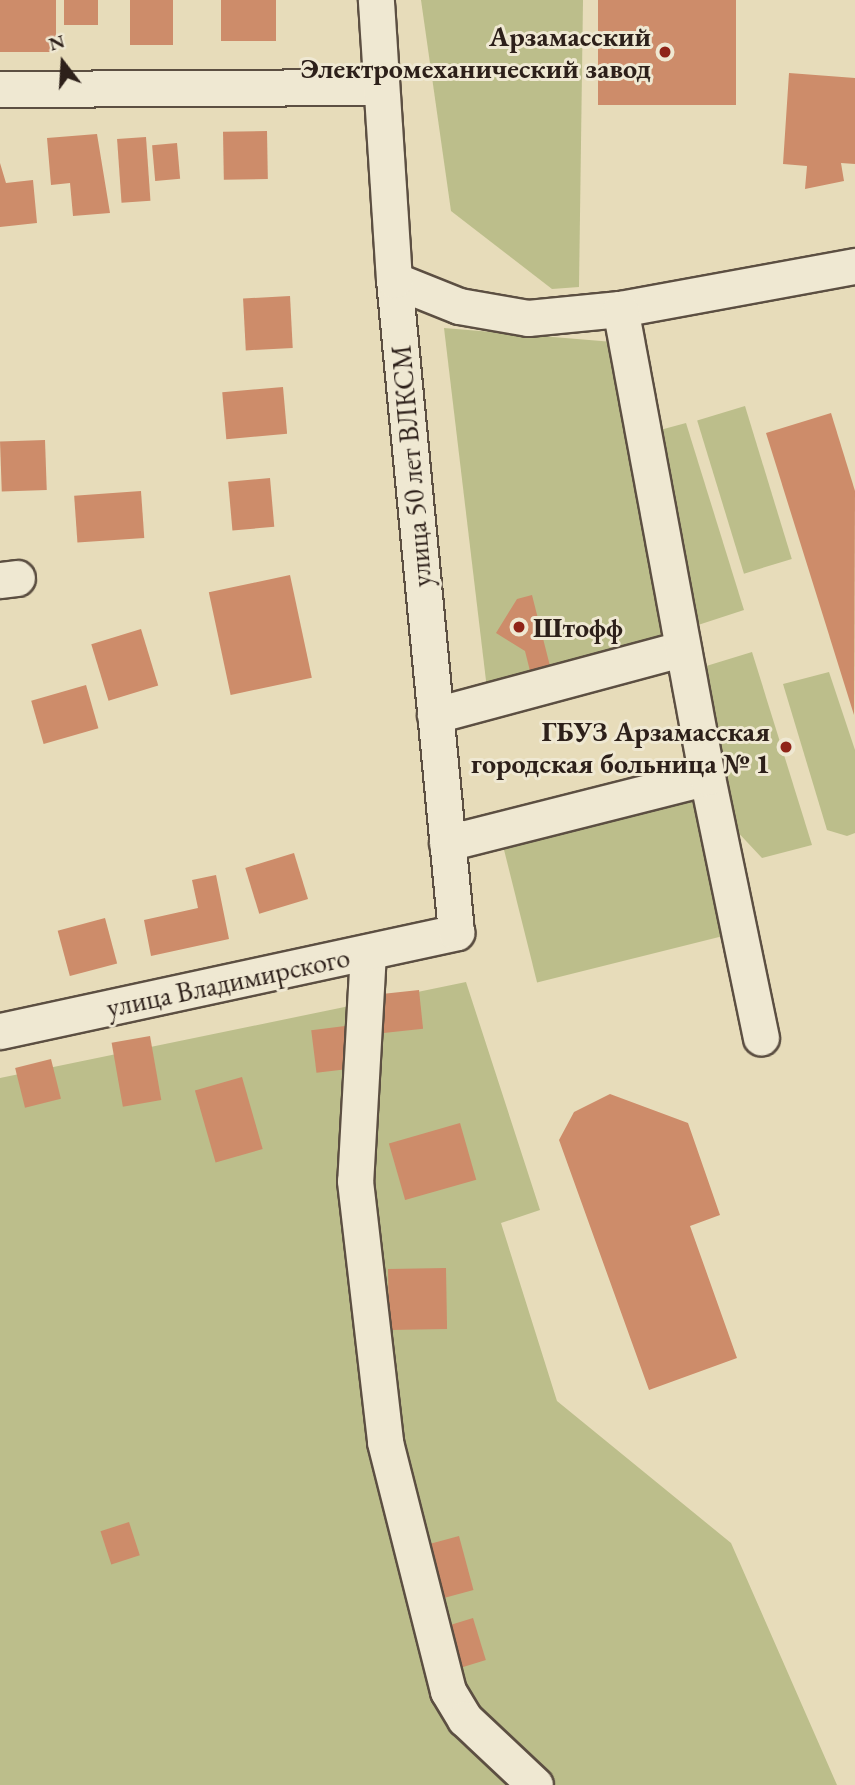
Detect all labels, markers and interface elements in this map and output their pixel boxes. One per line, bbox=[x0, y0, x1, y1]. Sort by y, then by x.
place label: Арзамасский Электромеханический завод bbox=[300, 19, 651, 85]
north arrow bbox=[28, 28, 98, 98]
text: N bbox=[46, 28, 68, 57]
marker: Арзамасский Электромеханический завод bbox=[657, 44, 673, 60]
street label: улица 50 лет ВЛКСМ bbox=[384, 343, 438, 589]
place label: Штофф bbox=[533, 610, 623, 644]
marker: Штофф bbox=[511, 619, 527, 635]
place label: ГБУЗ Арзамасская городская больница № 1 bbox=[471, 714, 770, 780]
marker: ГБУЗ Арзамасская городская больница № 1 bbox=[776, 737, 796, 757]
street label: улица Владимирского bbox=[103, 940, 353, 1024]

